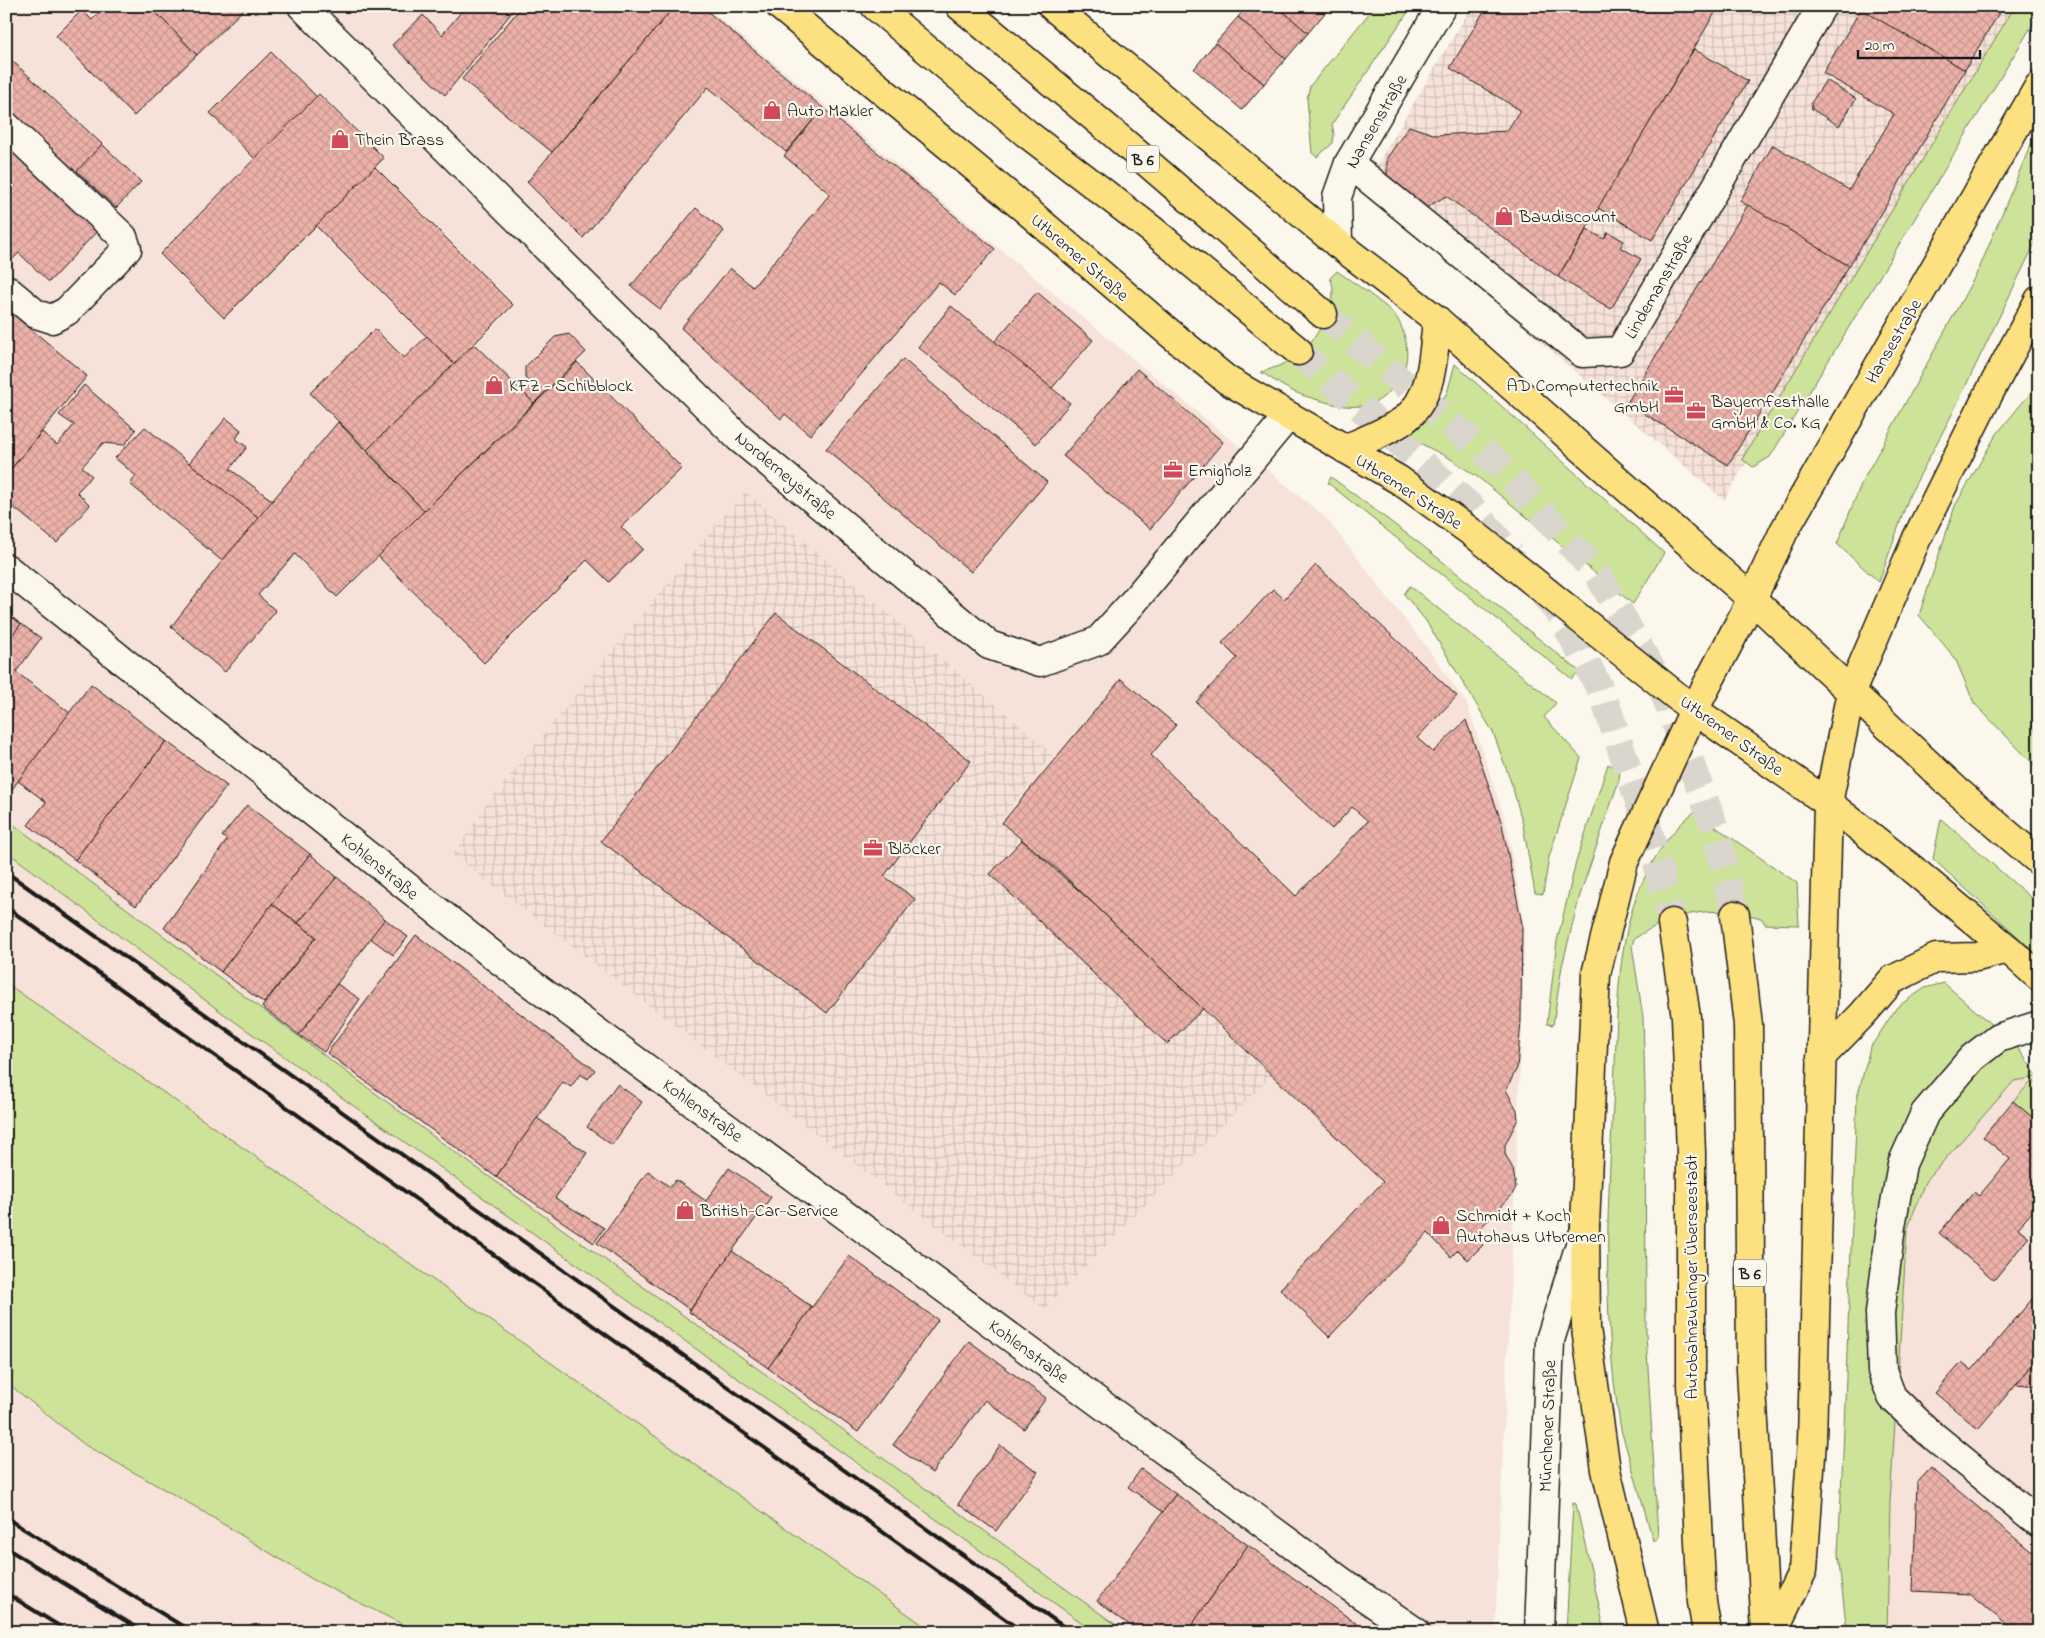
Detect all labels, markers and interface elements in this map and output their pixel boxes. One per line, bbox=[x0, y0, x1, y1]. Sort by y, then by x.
scale bar bbox=[1858, 28, 1980, 60]
text: 20 m bbox=[1865, 35, 1895, 57]
street label: Nansenstraße bbox=[1340, 69, 1416, 174]
shop icon: Auto Makler bbox=[761, 99, 783, 121]
place label: Auto Makler bbox=[787, 99, 874, 125]
shop icon: Thein Brass bbox=[329, 128, 351, 150]
place label: Thein Brass bbox=[355, 128, 444, 154]
road number: B 6 bbox=[1127, 146, 1159, 172]
shop icon: Baudiscount bbox=[1493, 205, 1515, 227]
place label: Baudiscount bbox=[1518, 205, 1616, 231]
street label: Utbremer Straße bbox=[1024, 208, 1134, 309]
street label: Lindemanstraße bbox=[1619, 229, 1701, 344]
street label: Hansestraße bbox=[1860, 294, 1930, 389]
shop icon: KFZ - Schibblock bbox=[483, 374, 505, 396]
place label: KFZ - Schibblock bbox=[509, 374, 633, 400]
place label: AD Computertechnik GmbH bbox=[1507, 374, 1659, 421]
office icon: AD Computertechnik GmbH bbox=[1663, 384, 1685, 406]
place label: Bayernfesthalle GmbH & Co. KG bbox=[1710, 390, 1830, 437]
office icon: Bayernfesthalle GmbH & Co. KG bbox=[1685, 400, 1707, 422]
street label: Norderneystraße bbox=[728, 426, 842, 528]
street label: Utbremer Straße bbox=[1349, 448, 1467, 538]
office icon: Emigholz bbox=[1162, 459, 1184, 481]
place label: Emigholz bbox=[1188, 459, 1252, 486]
street label: Utbremer Straße bbox=[1673, 690, 1789, 784]
street label: Kohlenstraße bbox=[334, 828, 424, 908]
office icon: Blöcker bbox=[862, 837, 884, 859]
place label: Blöcker bbox=[887, 837, 941, 863]
street label: Kohlenstraße bbox=[656, 1073, 748, 1150]
street label: Autobahnzubringer Überseestadt bbox=[1680, 1155, 1707, 1399]
shop icon: British-Car-Service bbox=[674, 1199, 696, 1221]
place label: British-Car-Service bbox=[699, 1199, 839, 1225]
place label: Schmidt + Koch Autohaus Utbremen bbox=[1456, 1204, 1606, 1251]
shop icon: Schmidt + Koch Autohaus Utbremen bbox=[1430, 1214, 1452, 1236]
road number: B 6 bbox=[1734, 1260, 1766, 1286]
street label: Kohlenstraße bbox=[982, 1314, 1074, 1391]
street label: Münchener Straße bbox=[1534, 1359, 1564, 1493]

